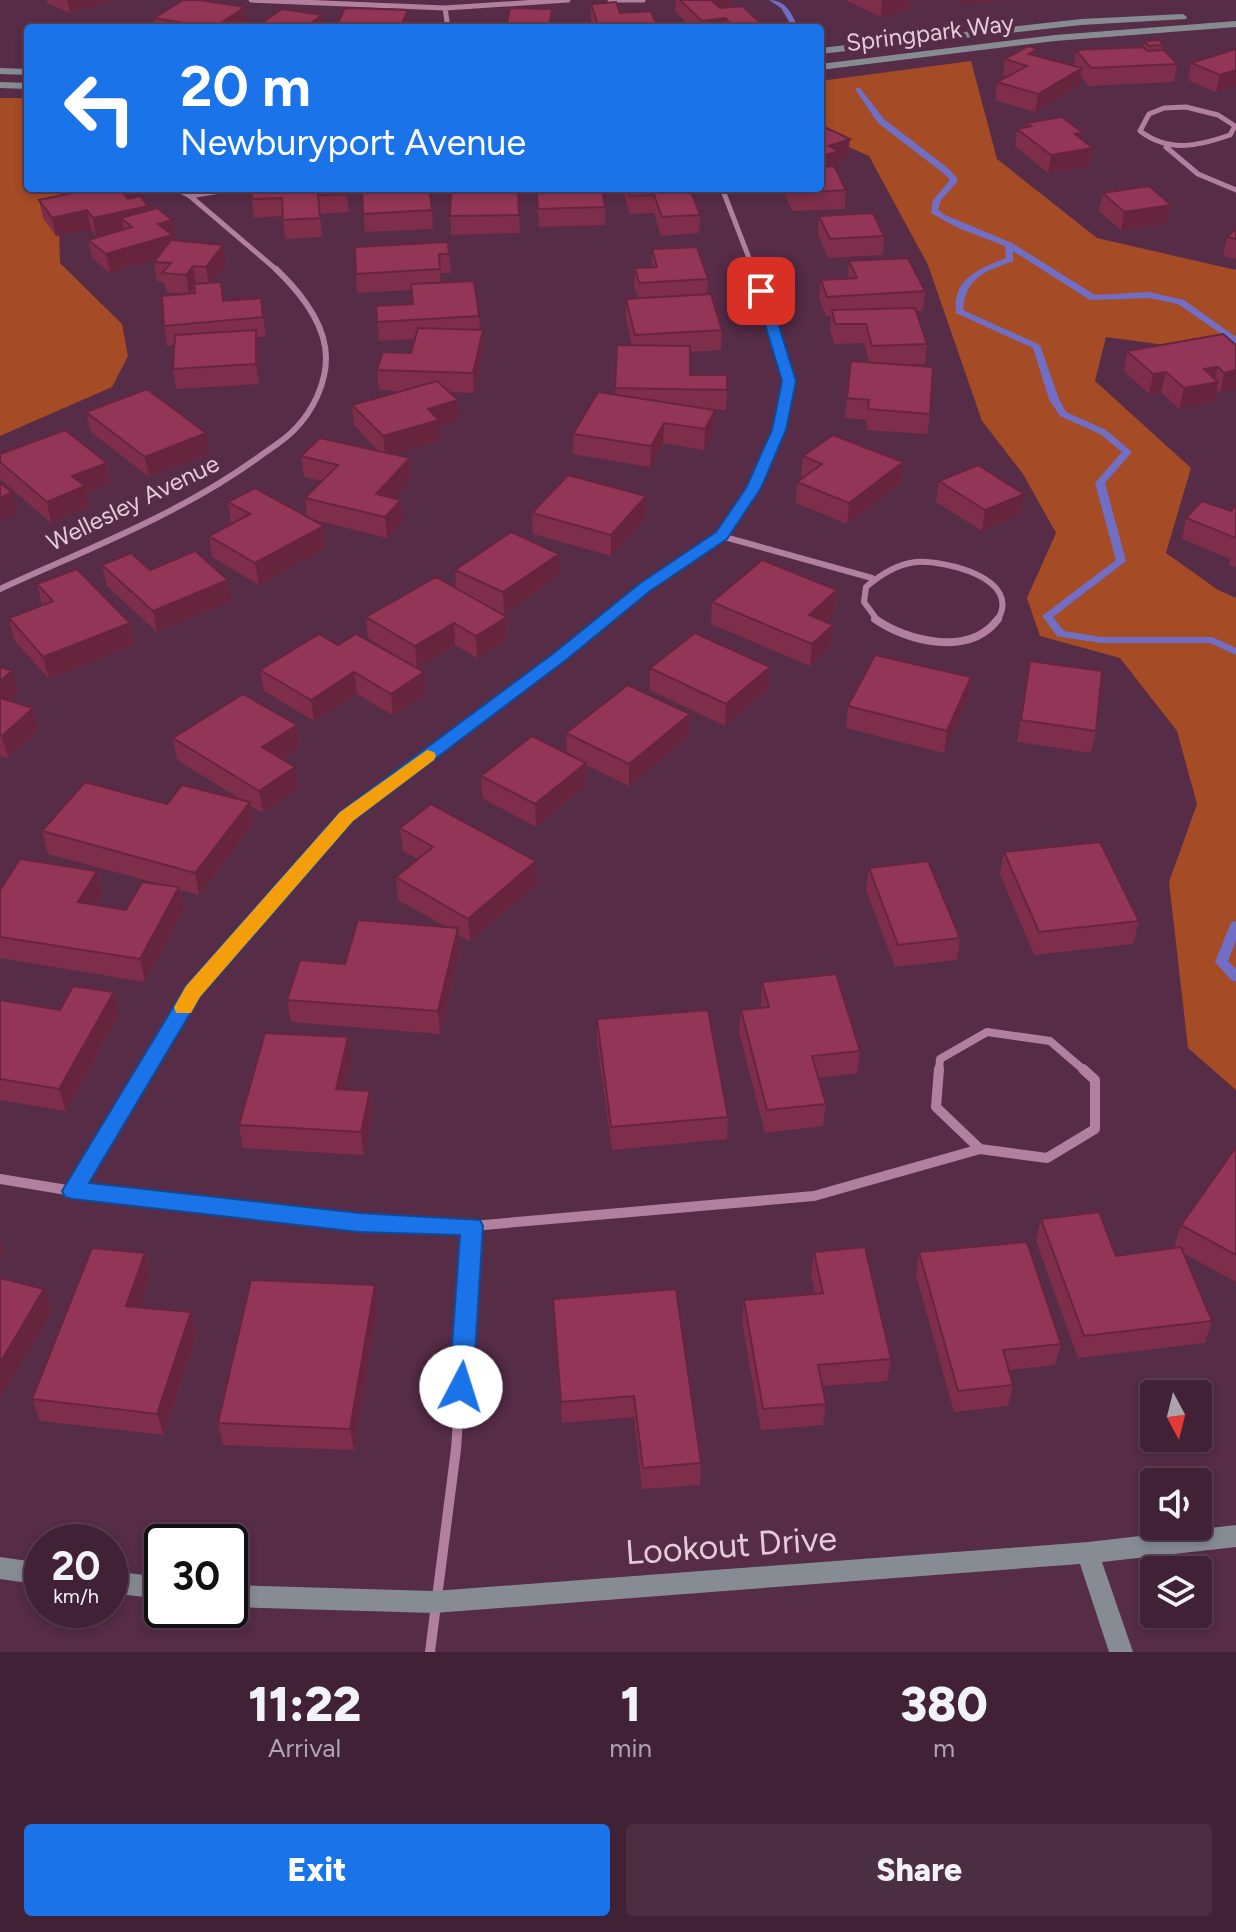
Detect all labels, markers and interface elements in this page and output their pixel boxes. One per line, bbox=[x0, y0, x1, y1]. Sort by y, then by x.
street label: Springpark Way bbox=[844, 8, 1016, 57]
text: 20 m bbox=[180, 53, 311, 120]
icon: left bbox=[48, 56, 152, 160]
text: Newburyport Avenue bbox=[180, 121, 526, 164]
pin bbox=[727, 257, 795, 325]
icon: arrive bbox=[739, 269, 783, 313]
street label: Wellesley Avenue bbox=[42, 448, 224, 557]
position arrow bbox=[419, 1345, 503, 1429]
north arrow bbox=[1140, 1380, 1212, 1452]
map controls bbox=[1140, 1380, 1212, 1628]
button: sound bbox=[1140, 1468, 1212, 1540]
street label: Lookout Drive bbox=[624, 1518, 838, 1573]
speed limit sign: 30 bbox=[144, 1524, 248, 1628]
text: 20 bbox=[51, 1542, 101, 1590]
button: layers bbox=[1140, 1556, 1212, 1628]
text: km/h bbox=[53, 1584, 99, 1608]
text: 11:22 bbox=[248, 1675, 361, 1733]
text: 1 bbox=[620, 1675, 641, 1733]
text: 380 bbox=[900, 1675, 988, 1733]
text: Arrival bbox=[268, 1732, 341, 1764]
text: min bbox=[609, 1732, 652, 1764]
text: m bbox=[933, 1732, 955, 1764]
button: Exit bbox=[24, 1824, 610, 1916]
button: Share bbox=[626, 1824, 1212, 1916]

